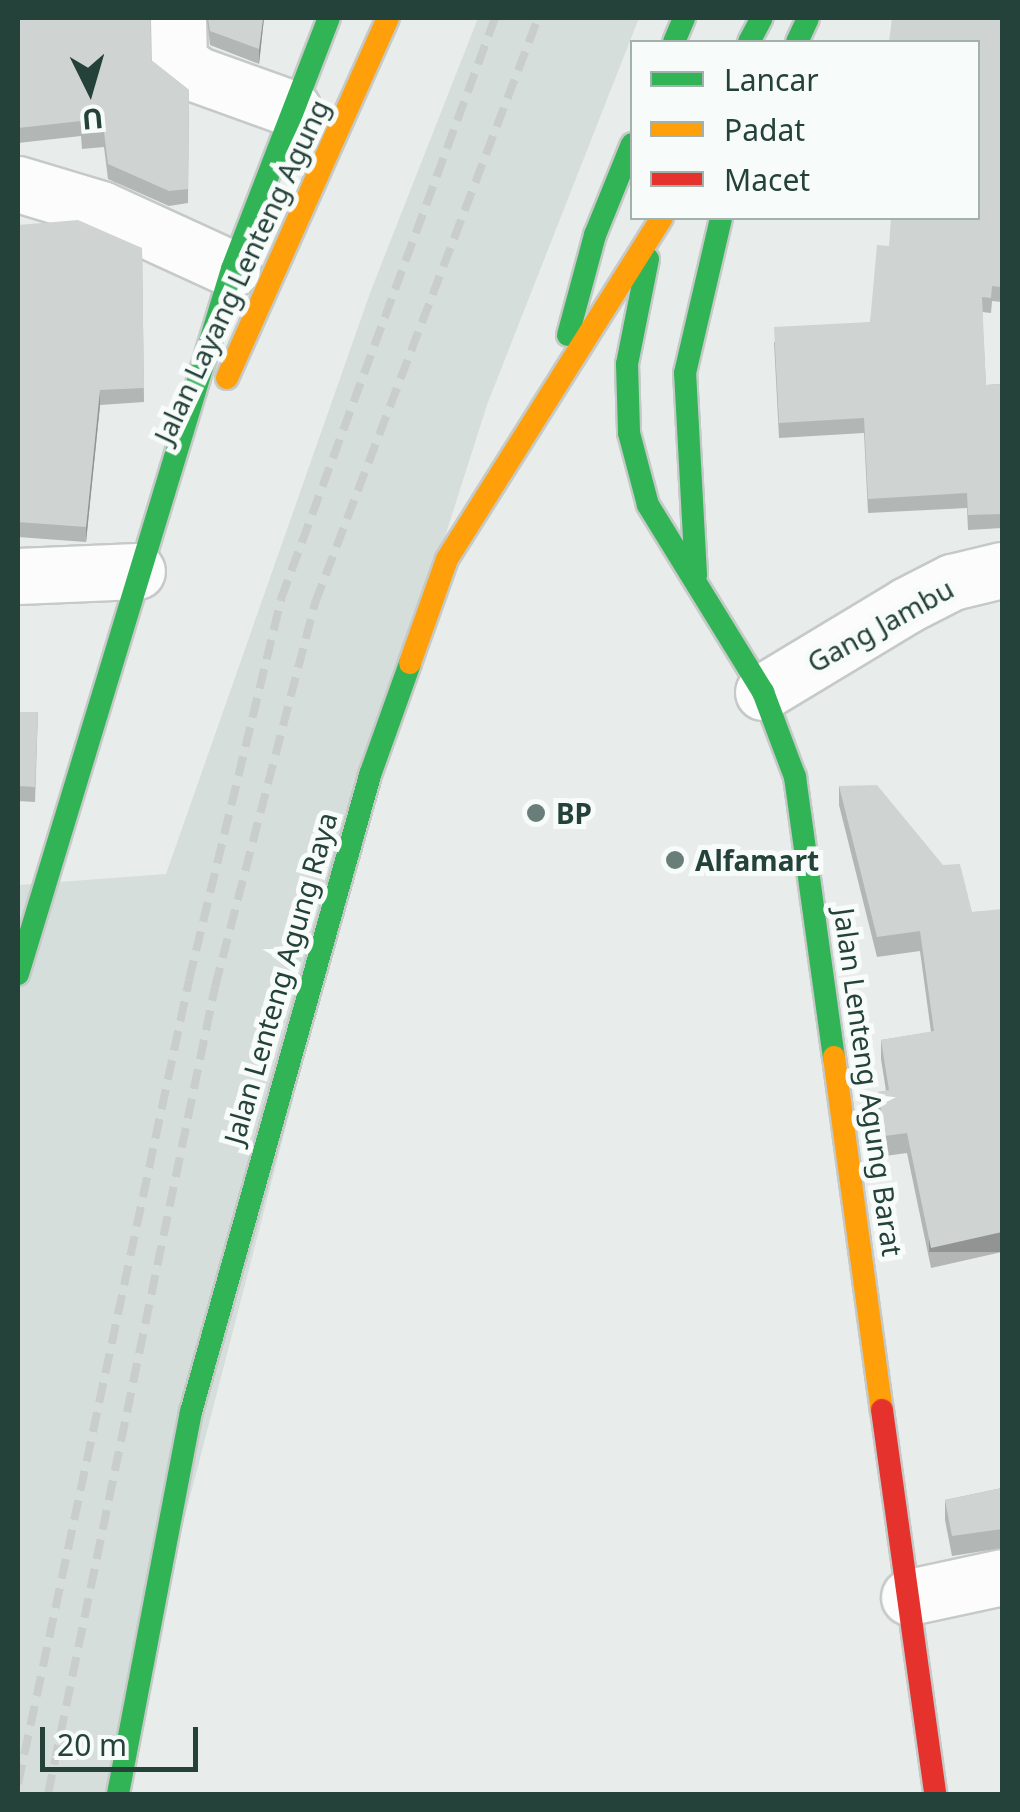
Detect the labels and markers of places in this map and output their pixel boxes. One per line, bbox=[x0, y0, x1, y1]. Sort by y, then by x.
place label: BP bbox=[556, 796, 592, 830]
marker: BP bbox=[525, 802, 547, 824]
place label: Alfamart bbox=[695, 843, 819, 877]
marker: Alfamart bbox=[664, 849, 686, 871]

